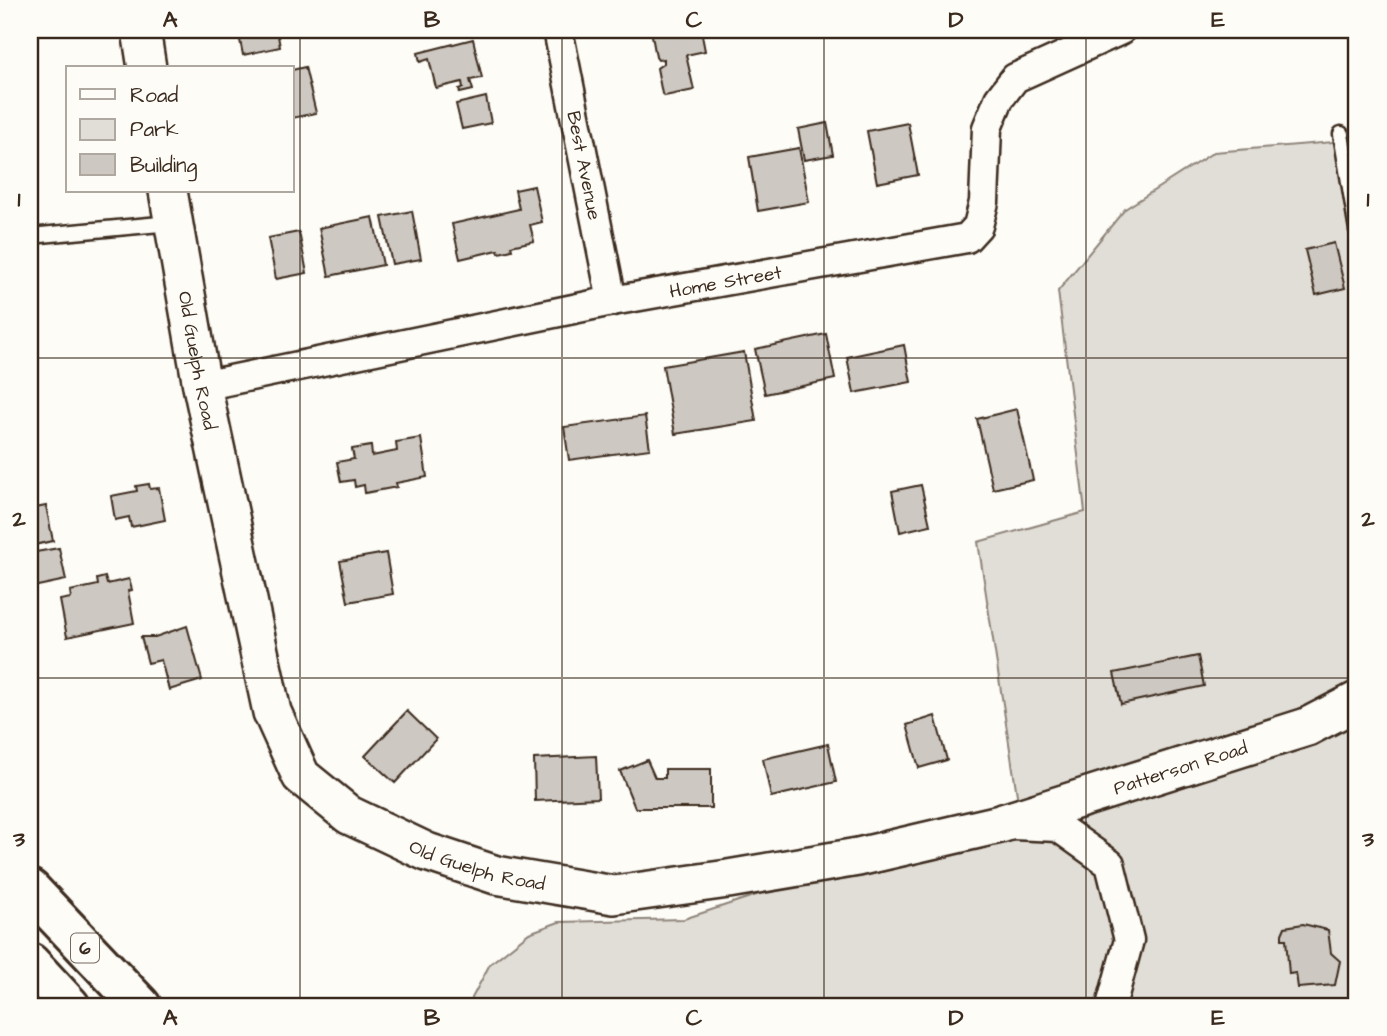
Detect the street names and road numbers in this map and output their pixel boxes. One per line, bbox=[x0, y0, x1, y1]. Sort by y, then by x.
street label: Best Avenue bbox=[559, 109, 608, 222]
street label: Home Street bbox=[668, 259, 784, 306]
street label: Old Guelph Road bbox=[171, 289, 223, 433]
street label: Patterson Road bbox=[1110, 735, 1251, 802]
street label: Old Guelph Road bbox=[404, 833, 547, 898]
road number: 6 bbox=[71, 933, 99, 962]

